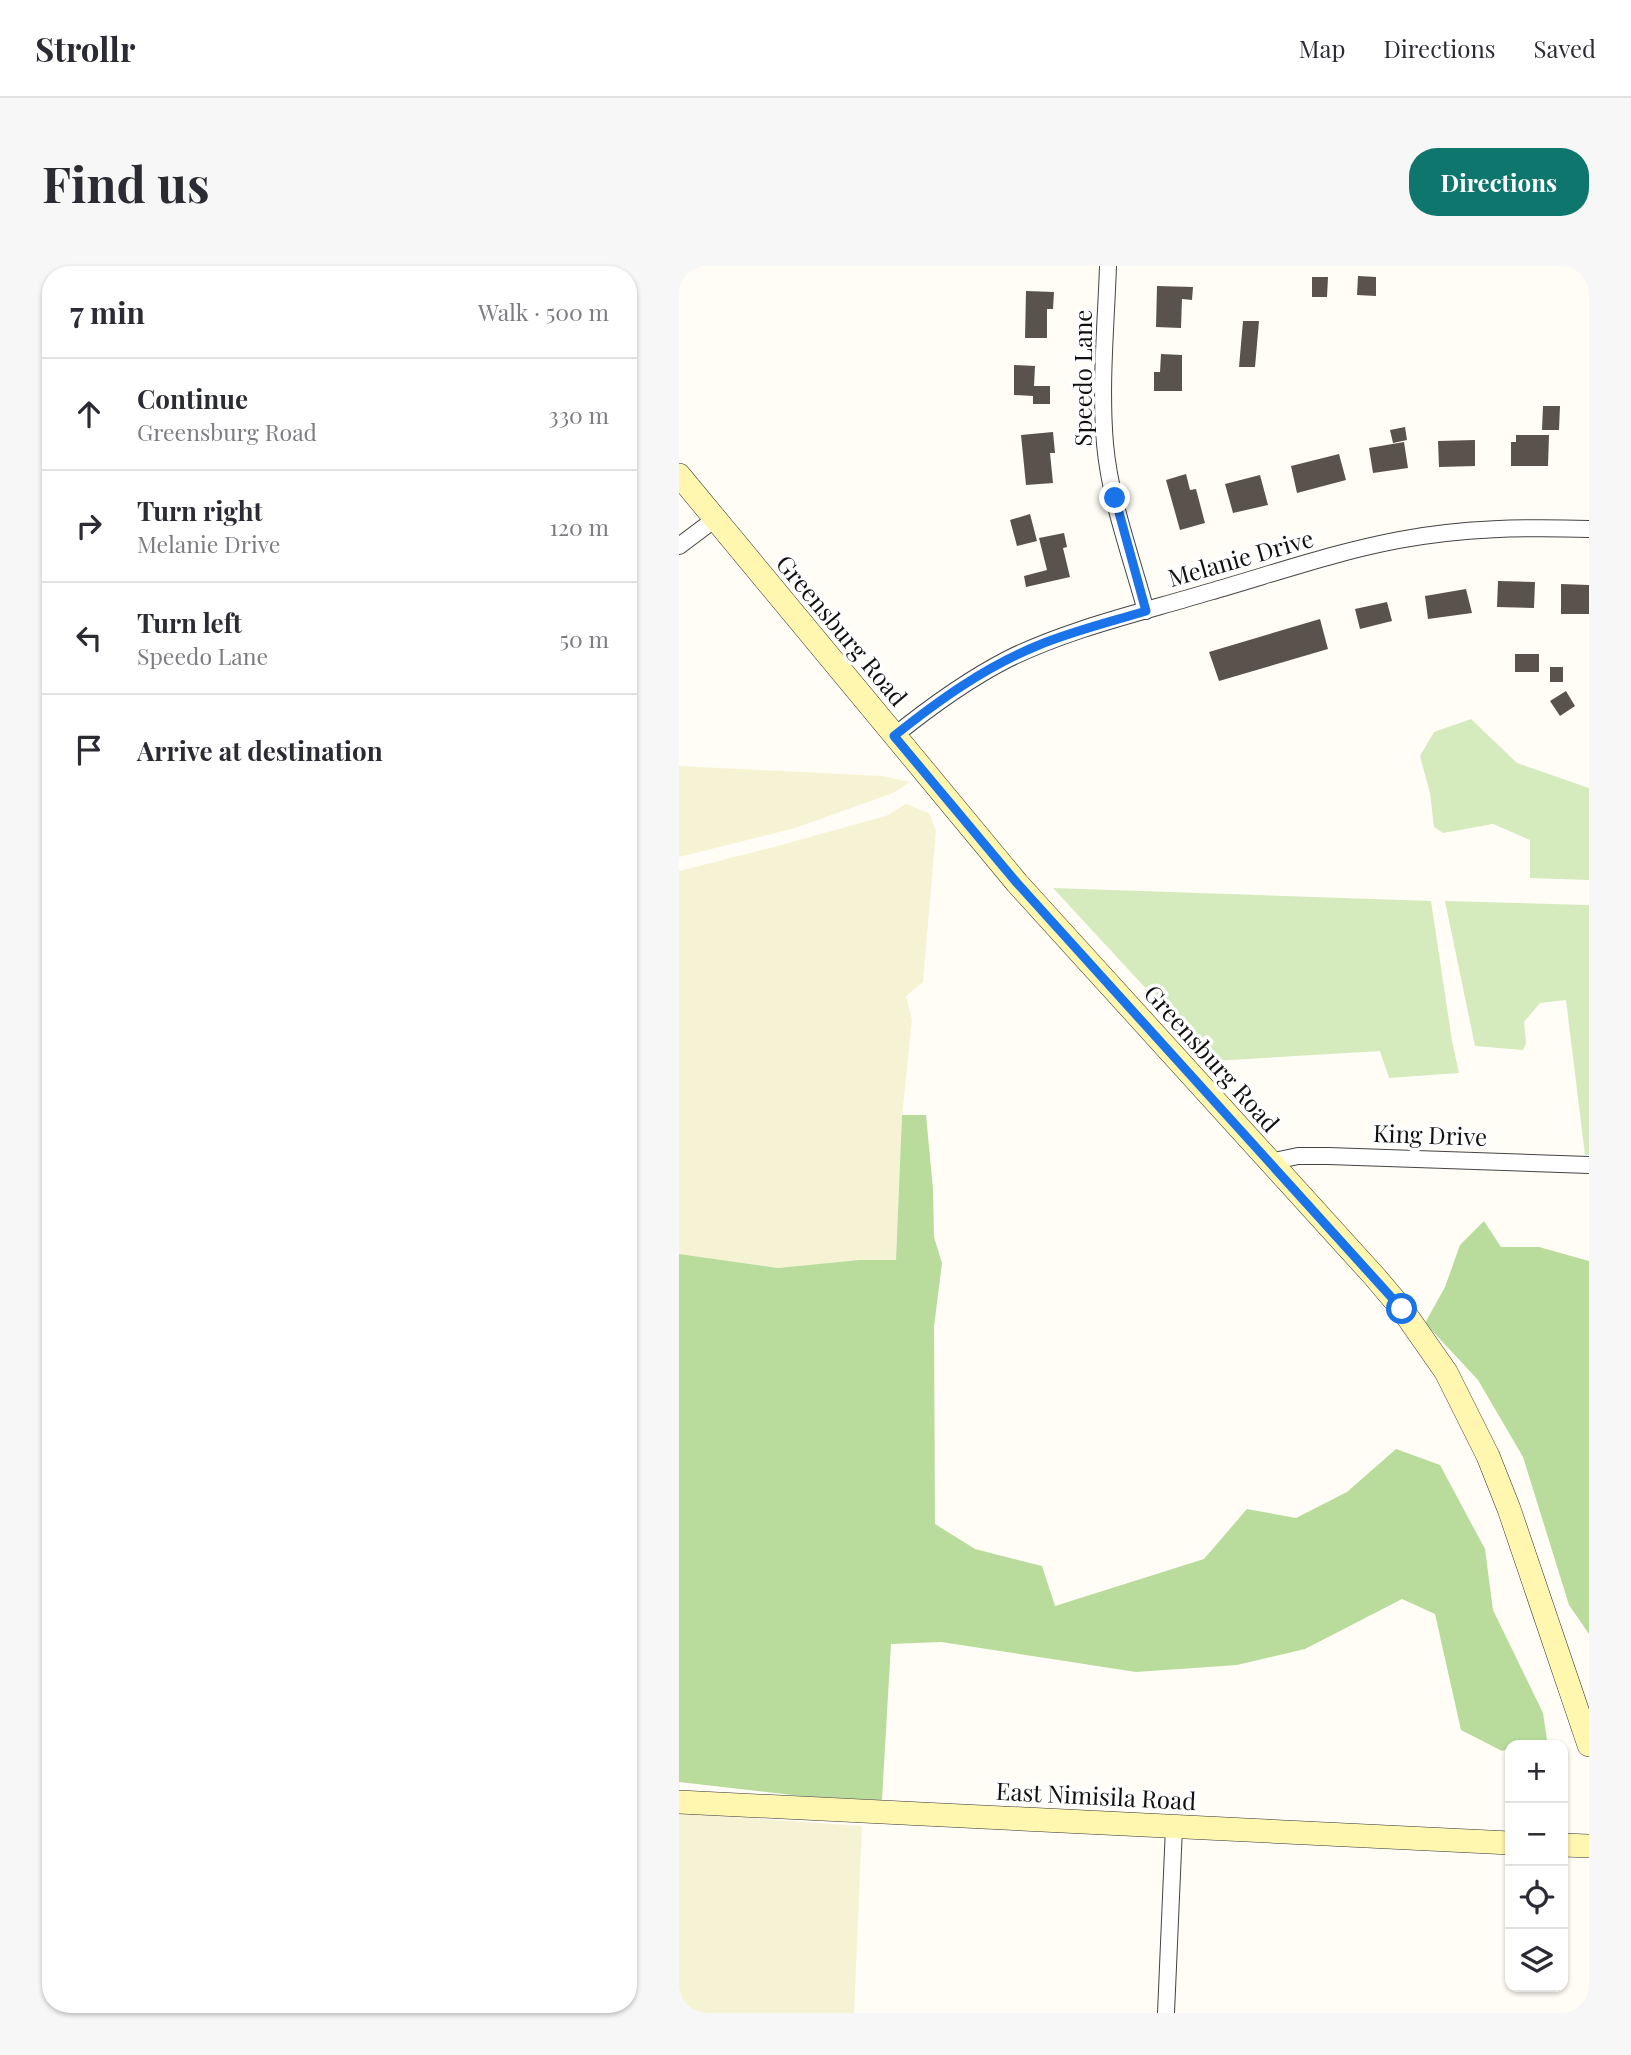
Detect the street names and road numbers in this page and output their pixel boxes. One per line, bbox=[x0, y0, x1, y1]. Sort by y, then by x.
street label: Speedo Lane bbox=[1066, 310, 1098, 446]
street label: Melanie Drive bbox=[1164, 521, 1317, 593]
street label: Greensburg Road bbox=[770, 547, 915, 712]
street label: Greensburg Road bbox=[1138, 977, 1287, 1138]
street label: King Drive bbox=[1372, 1116, 1488, 1152]
street label: East Nimisila Road bbox=[995, 1774, 1197, 1816]

